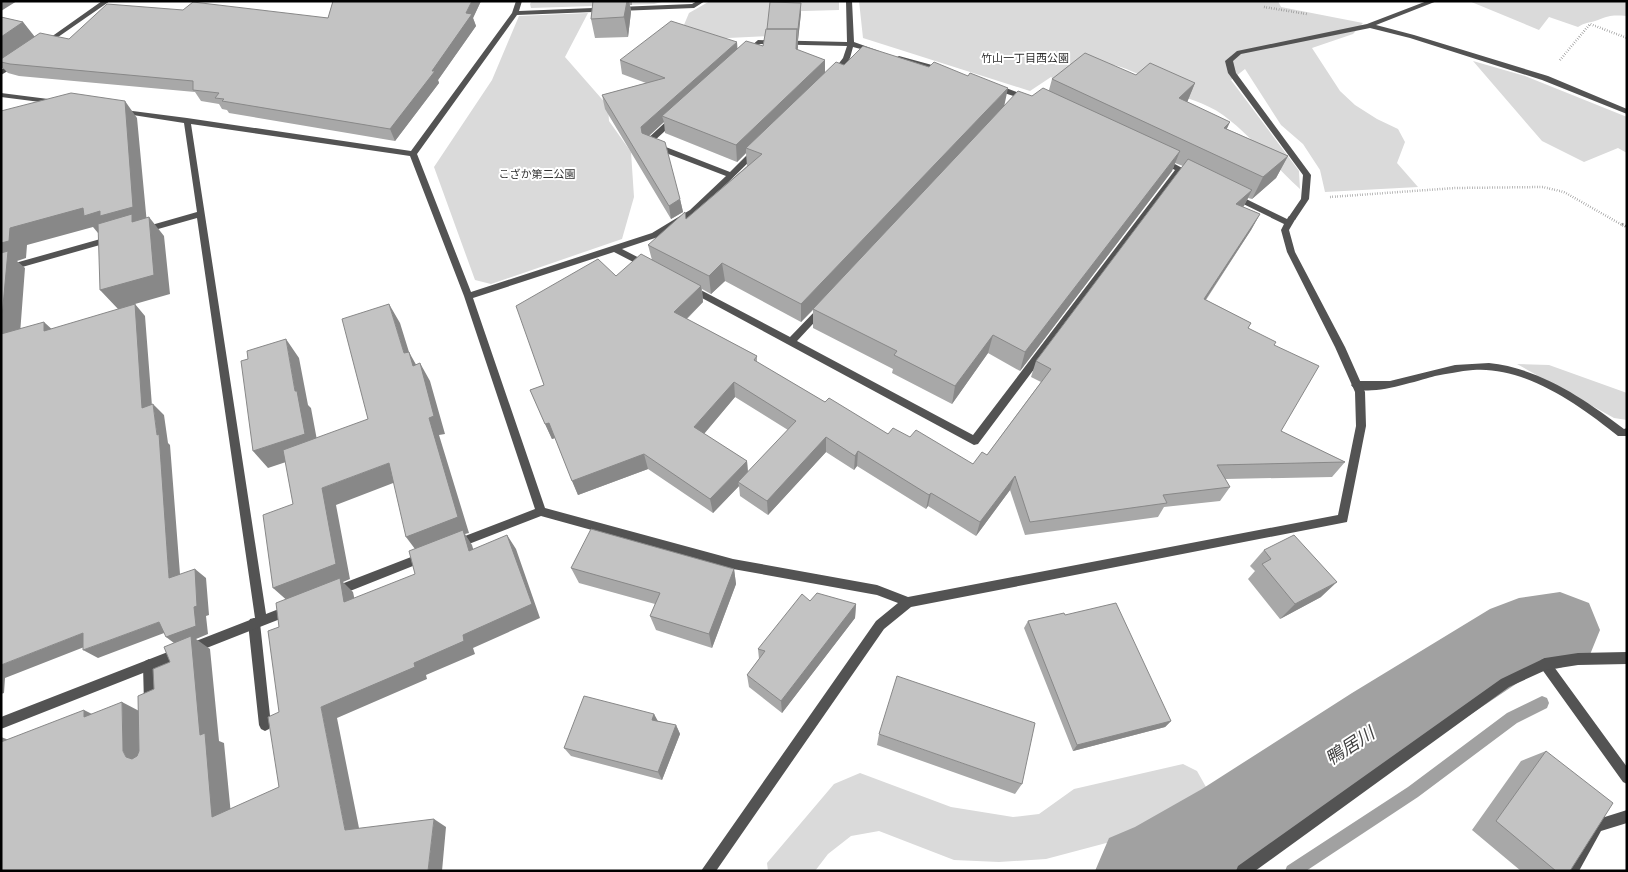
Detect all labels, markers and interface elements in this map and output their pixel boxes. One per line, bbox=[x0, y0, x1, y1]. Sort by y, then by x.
park label: 竹山一丁目西公園 bbox=[981, 51, 1069, 66]
park label: こざか第二公園 bbox=[499, 167, 576, 182]
water label: 鴨居川 bbox=[1321, 720, 1381, 772]

